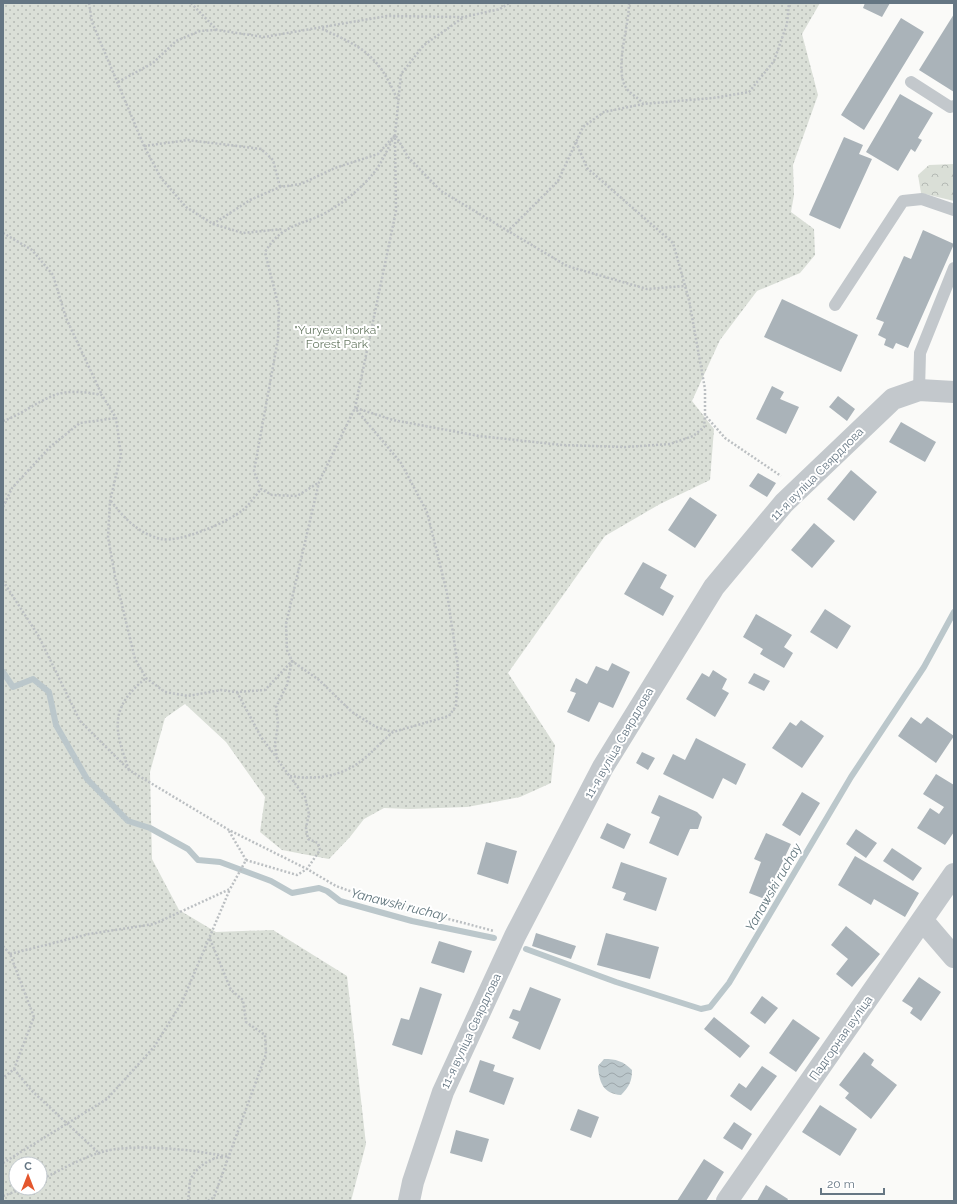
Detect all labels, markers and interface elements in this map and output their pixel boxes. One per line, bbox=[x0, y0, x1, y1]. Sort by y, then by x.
park label: "Yuryeva horka" Forest Park bbox=[294, 323, 380, 351]
street label: 11-я вуліца Свярдлова bbox=[768, 425, 866, 523]
street label: 11-я вуліца Свярдлова bbox=[582, 685, 656, 801]
water label: Yanawski ruchay bbox=[742, 840, 805, 934]
water label: Yanawski ruchay bbox=[349, 885, 449, 924]
street label: 11-я вуліца Свярдлова bbox=[438, 971, 504, 1091]
street label: Падгорная вуліца bbox=[807, 993, 875, 1083]
north arrow bbox=[8, 1156, 48, 1196]
text: С bbox=[24, 1160, 32, 1173]
scale bar bbox=[821, 1170, 884, 1196]
text: 20 m bbox=[827, 1177, 855, 1191]

